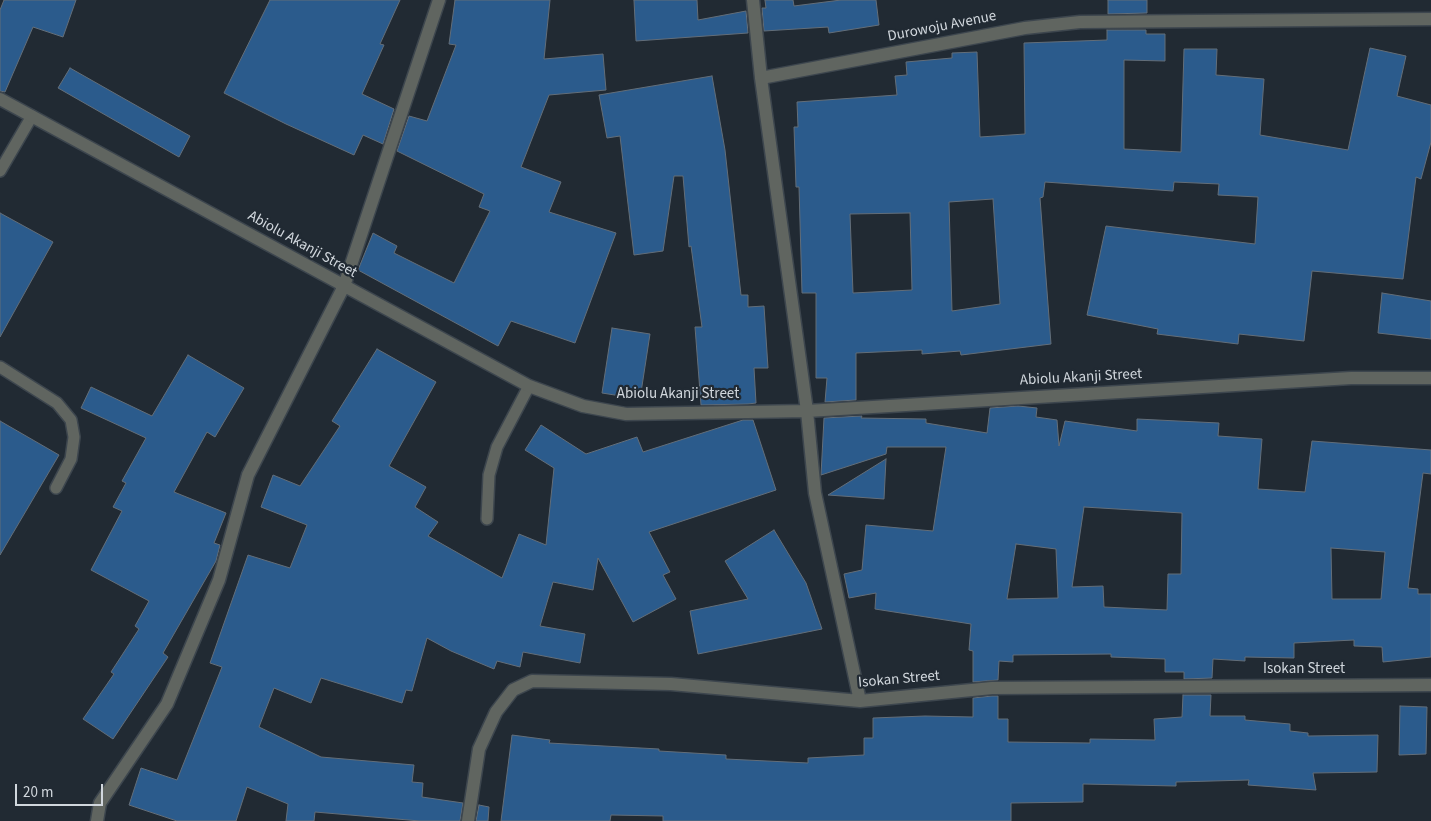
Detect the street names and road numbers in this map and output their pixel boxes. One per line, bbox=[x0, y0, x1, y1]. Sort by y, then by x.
street label: Durowoju Avenue bbox=[886, 8, 998, 46]
street label: Abiolu Akanji Street bbox=[244, 207, 360, 283]
street label: Abiolu Akanji Street bbox=[1019, 366, 1143, 390]
street label: Abiolu Akanji Street bbox=[617, 386, 739, 404]
street label: Isokan Street bbox=[1263, 661, 1345, 679]
street label: Isokan Street bbox=[857, 667, 941, 693]

